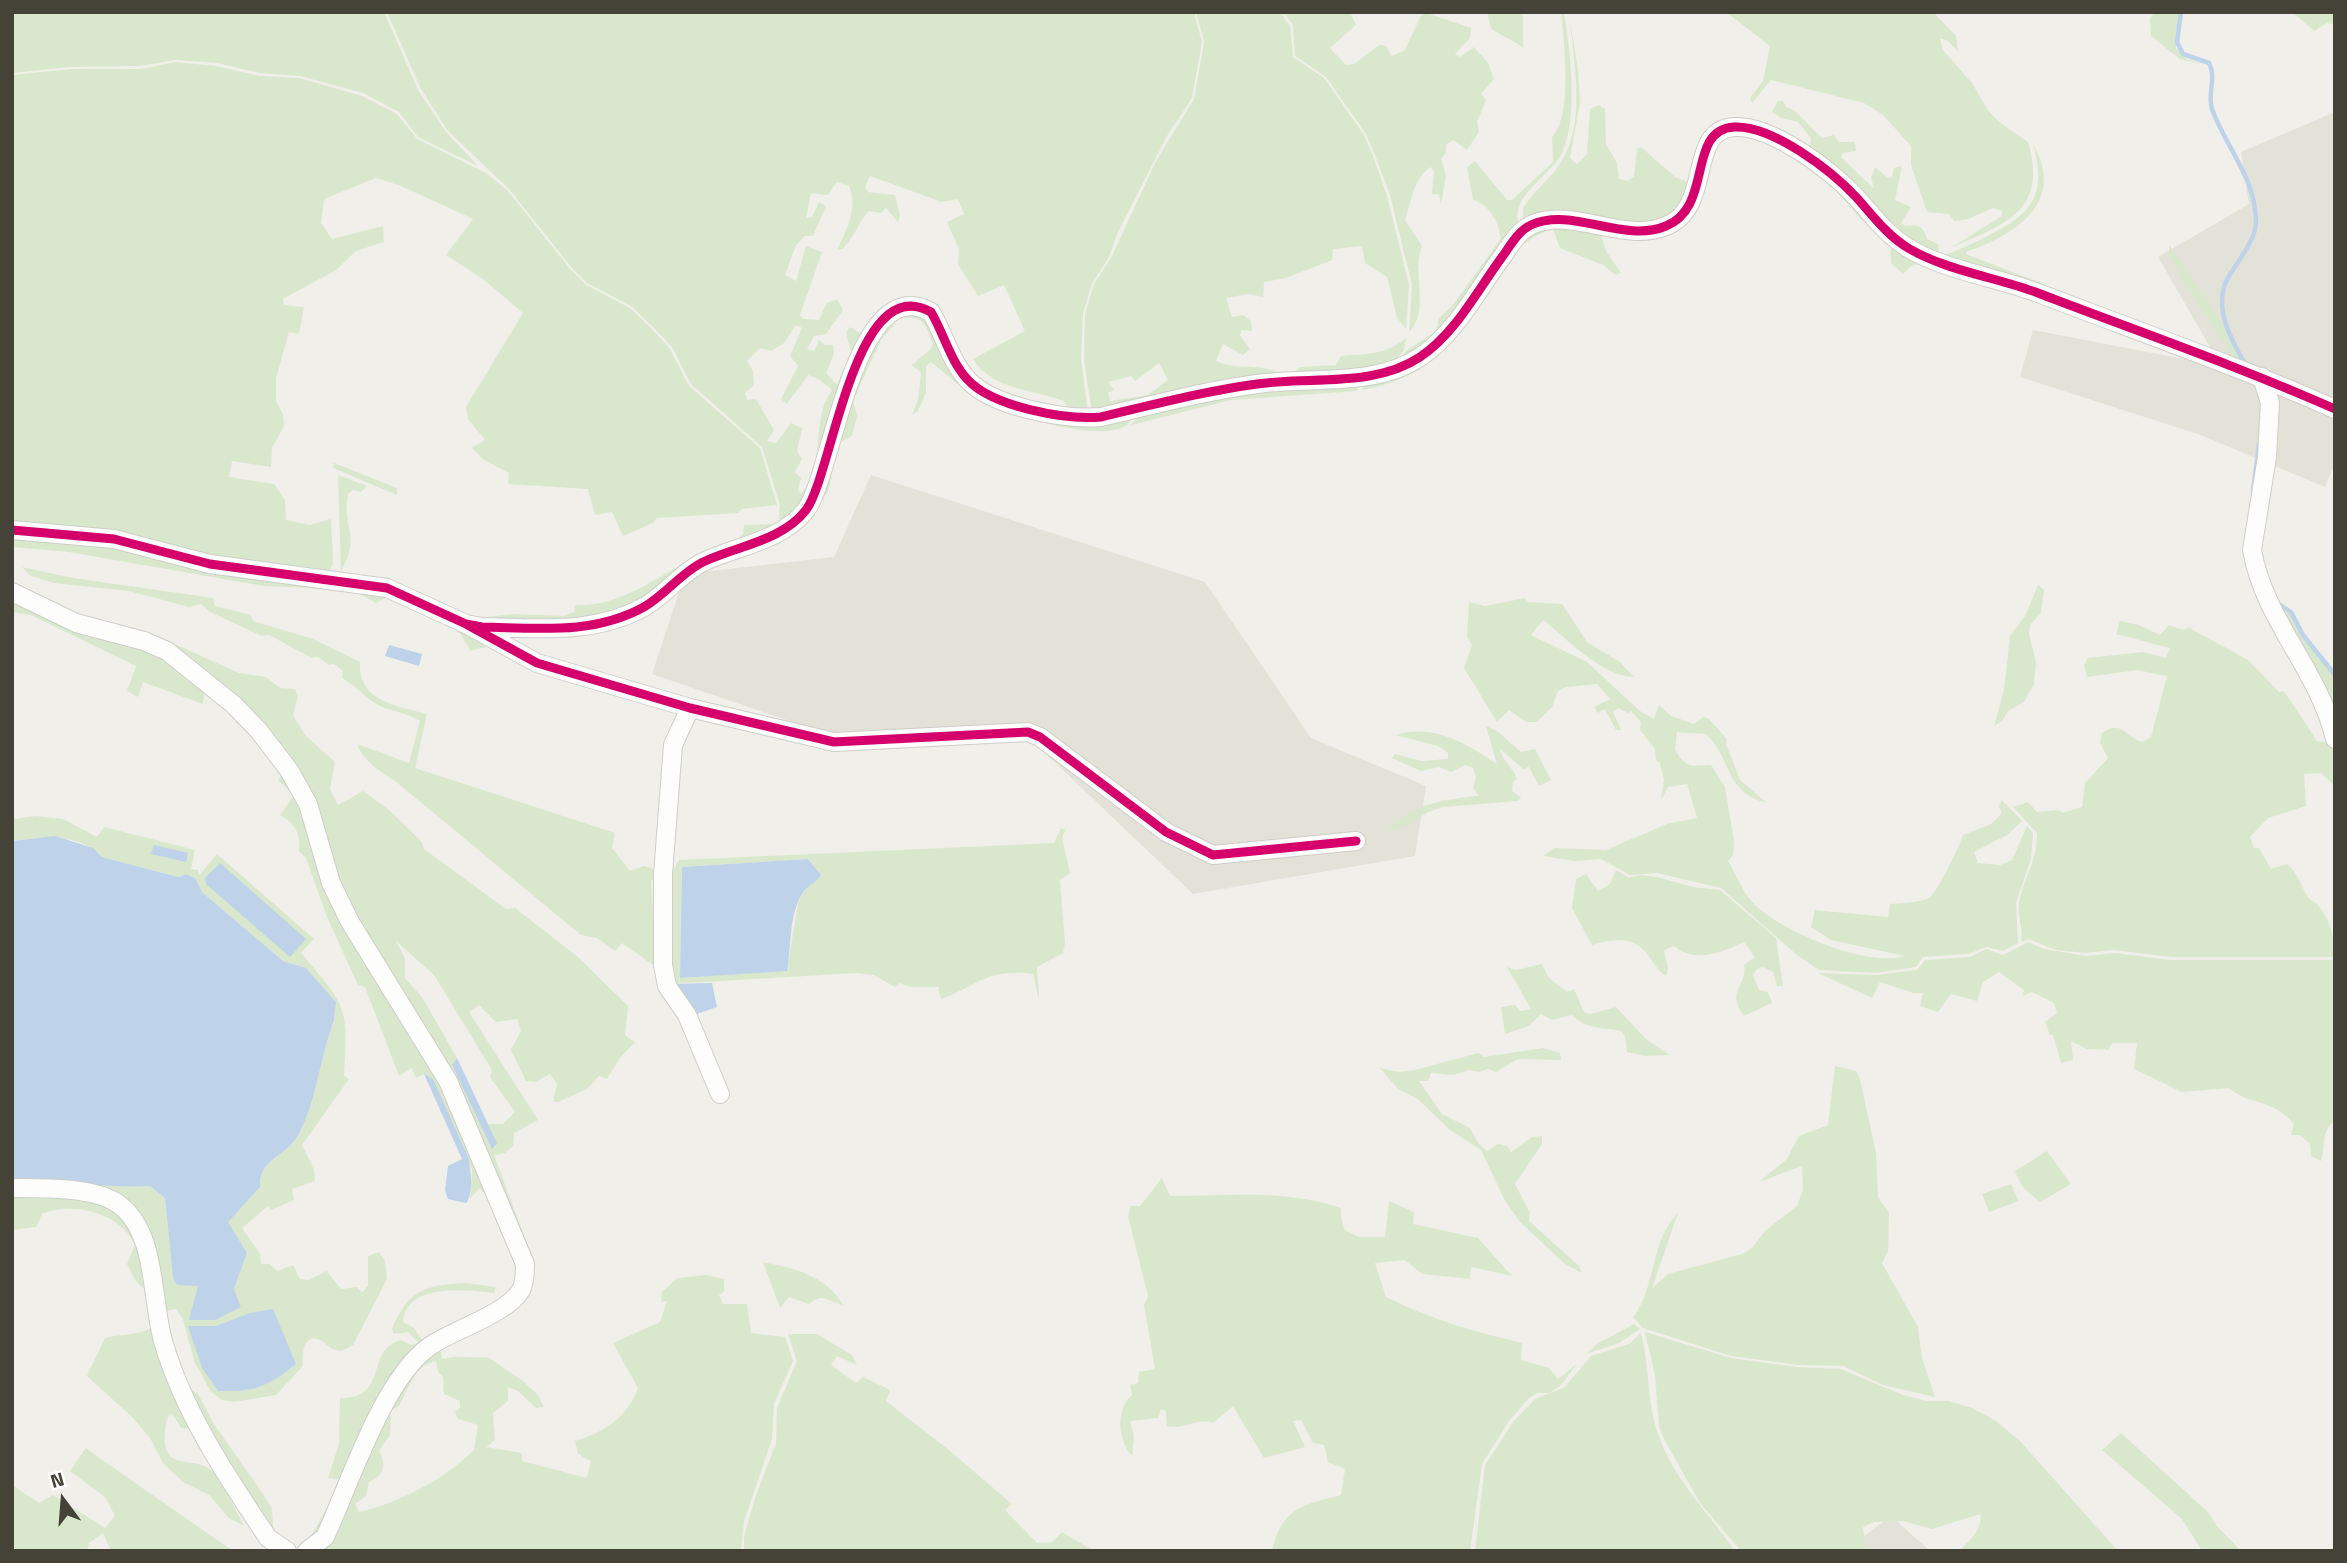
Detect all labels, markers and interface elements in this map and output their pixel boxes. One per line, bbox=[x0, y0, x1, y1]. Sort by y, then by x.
text: N bbox=[47, 1464, 67, 1495]
north arrow bbox=[28, 1465, 98, 1535]

